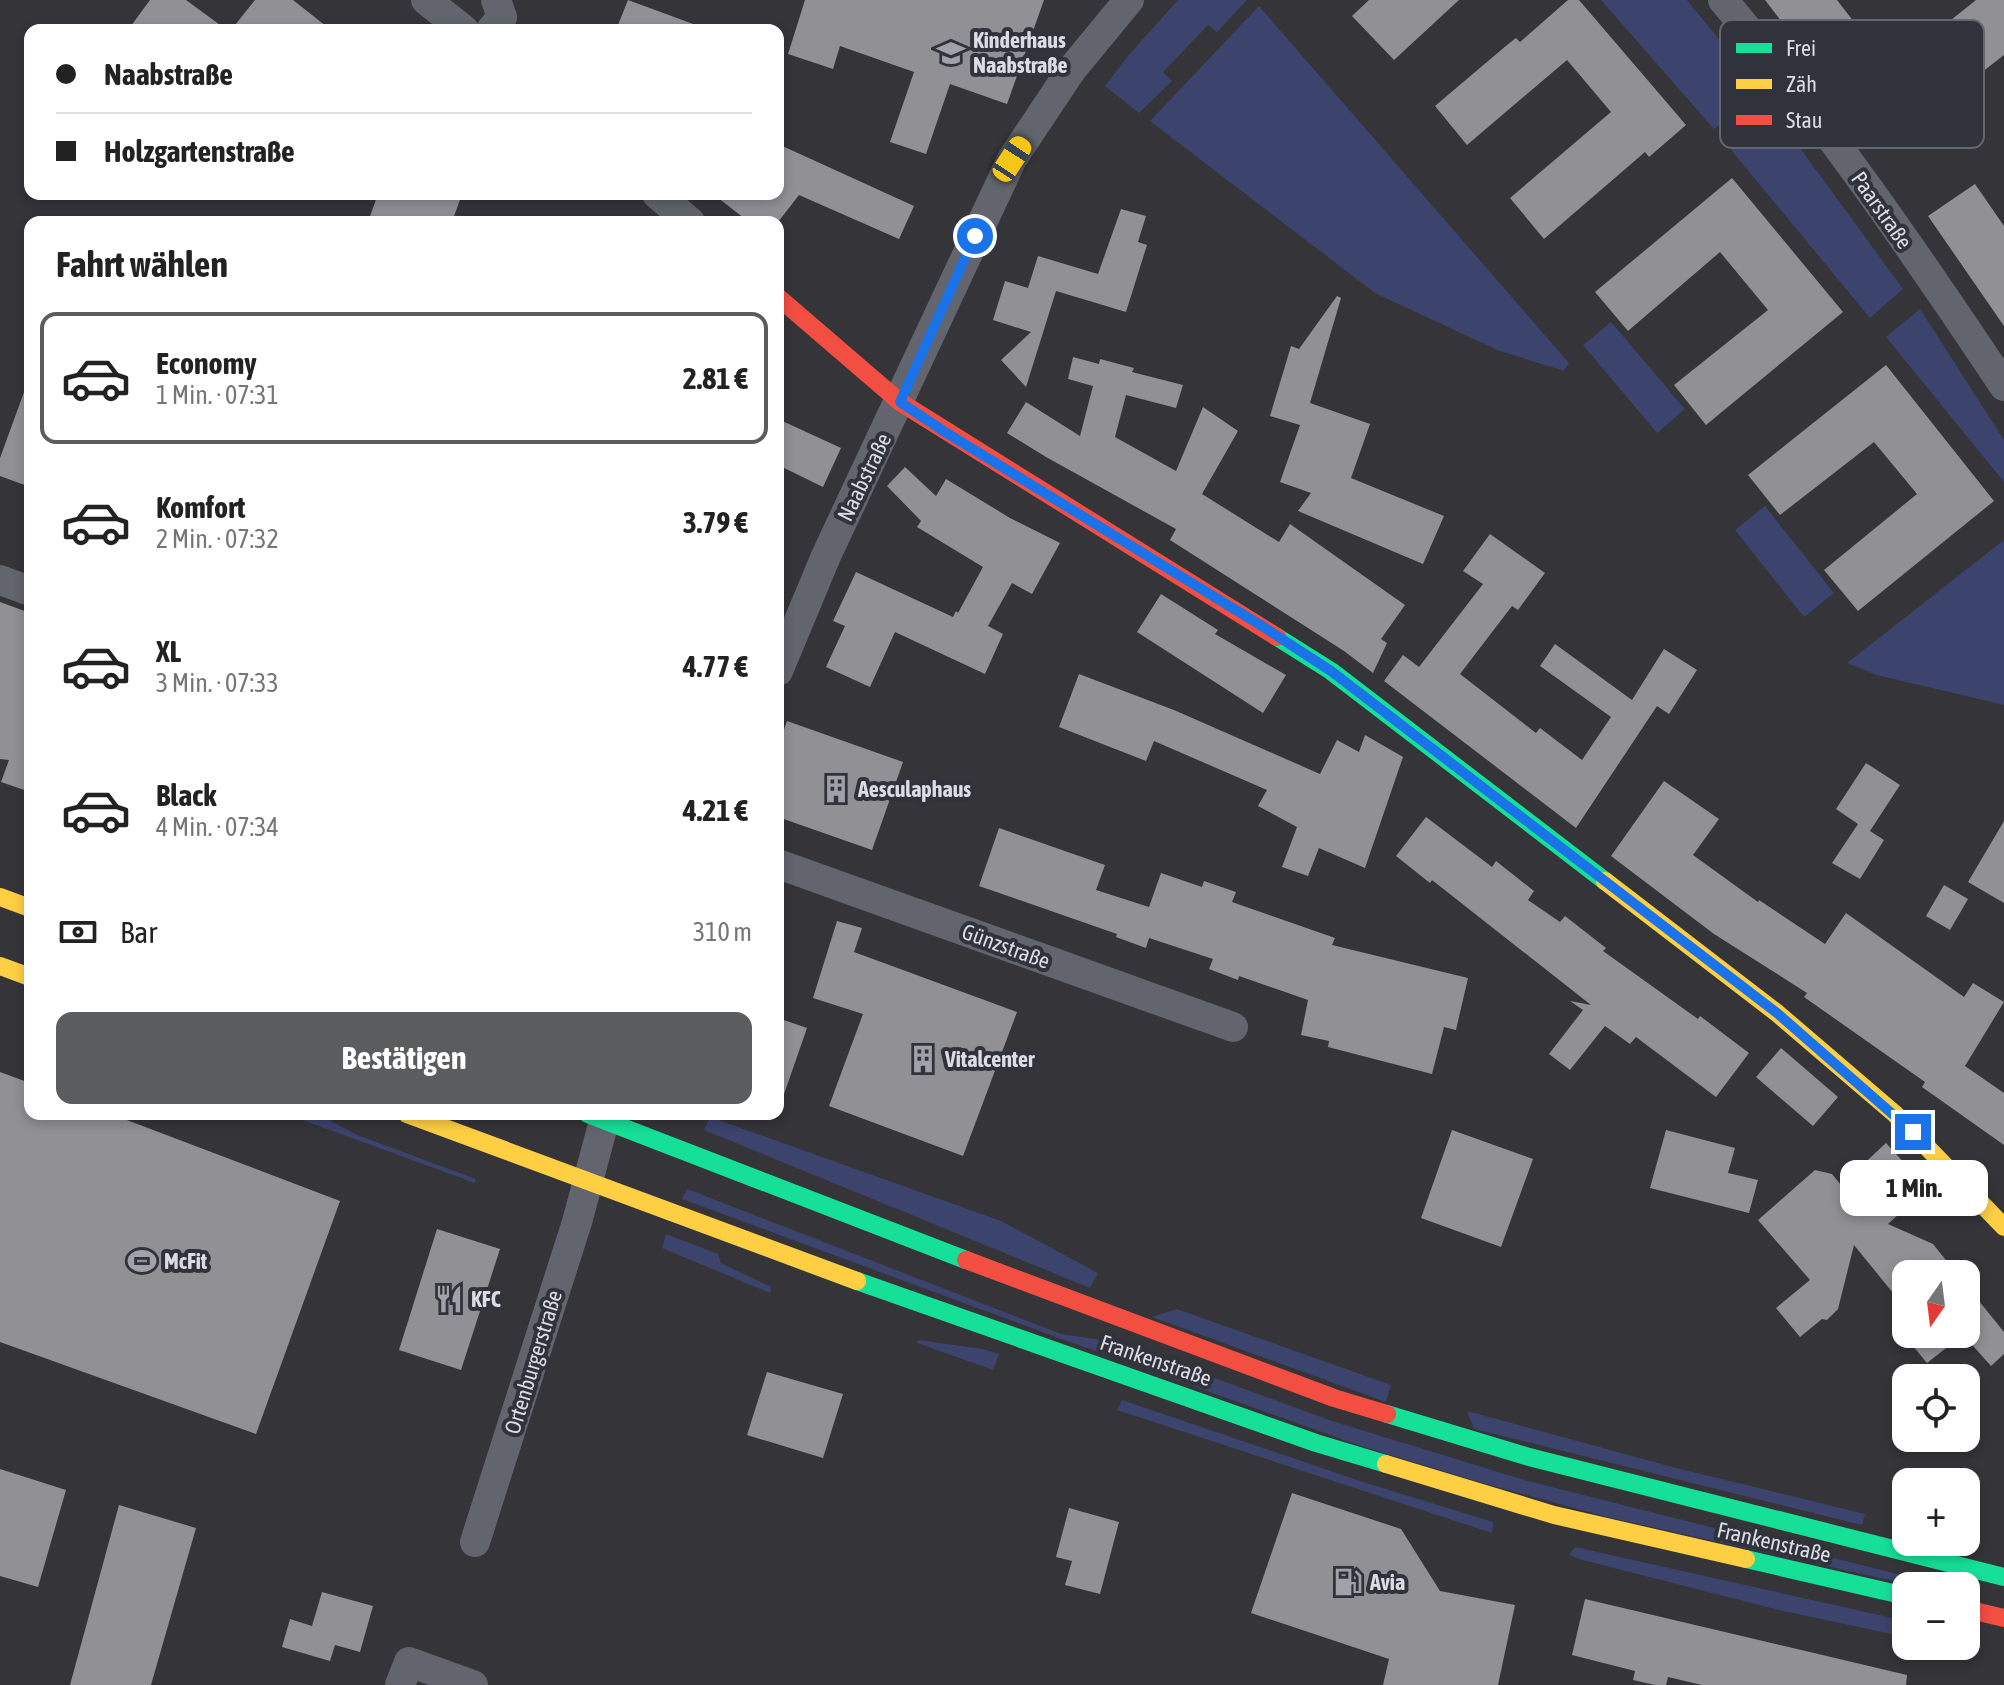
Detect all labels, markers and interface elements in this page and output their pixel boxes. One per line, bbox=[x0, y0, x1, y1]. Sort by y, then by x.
legend bbox=[1720, 20, 1984, 148]
place label: Kinderhaus Naabstraße bbox=[973, 27, 1068, 78]
text: Frei bbox=[1786, 35, 1816, 61]
school or university icon: Kinderhaus Naabstraße bbox=[936, 38, 966, 68]
text: Naabstraße bbox=[104, 57, 233, 91]
text: Zäh bbox=[1786, 71, 1817, 97]
text: Stau bbox=[1786, 107, 1822, 133]
car bbox=[989, 132, 1035, 186]
text: Holzgartenstraße bbox=[104, 134, 295, 168]
street label: Paarstraße bbox=[1846, 166, 1918, 254]
route start bbox=[957, 218, 993, 254]
text: Fahrt wählen bbox=[56, 243, 228, 285]
icon: car bbox=[60, 342, 132, 414]
text: Economy bbox=[156, 346, 257, 380]
text: 2.81 € bbox=[683, 361, 748, 395]
text: 1 Min. · 07:31 bbox=[156, 380, 279, 410]
street label: Naabstraße bbox=[832, 429, 896, 525]
icon: car bbox=[60, 486, 132, 558]
text: Komfort bbox=[156, 490, 245, 524]
text: 3.79 € bbox=[683, 505, 748, 539]
text: 2 Min. · 07:32 bbox=[156, 524, 279, 554]
icon: car bbox=[60, 630, 132, 702]
text: XL bbox=[156, 634, 181, 668]
text: 4.77 € bbox=[683, 649, 748, 683]
text: 3 Min. · 07:33 bbox=[156, 668, 279, 698]
icon: car bbox=[60, 774, 132, 846]
building icon: Aesculaphaus bbox=[821, 774, 851, 804]
place label: Aesculaphaus bbox=[857, 776, 971, 802]
text: Black bbox=[156, 778, 216, 812]
text: 4.21 € bbox=[683, 793, 748, 827]
text: 4 Min. · 07:34 bbox=[156, 812, 279, 842]
icon: cash bbox=[56, 910, 100, 954]
text: Bar bbox=[120, 915, 157, 949]
text: 310 m bbox=[693, 917, 752, 947]
street label: Günzstraße bbox=[959, 918, 1053, 974]
button: Bestätigen bbox=[56, 1012, 752, 1104]
building icon: Vitalcenter bbox=[908, 1044, 938, 1074]
place label: Vitalcenter bbox=[944, 1046, 1035, 1072]
route end bbox=[1895, 1114, 1931, 1150]
callout: 1 Min. bbox=[1839, 1160, 1987, 1216]
text: 1 Min. bbox=[1886, 1173, 1942, 1203]
sports icon: McFit bbox=[127, 1246, 157, 1276]
place label: McFit bbox=[164, 1248, 208, 1274]
north arrow bbox=[1892, 1260, 1980, 1348]
map controls bbox=[1892, 1260, 1980, 1660]
restaurant icon: KFC bbox=[434, 1284, 464, 1314]
place label: KFC bbox=[471, 1286, 501, 1312]
street label: Ortenburgerstraße bbox=[499, 1287, 567, 1437]
street label: Frankenstraße bbox=[1097, 1329, 1215, 1391]
button: locate bbox=[1892, 1364, 1980, 1452]
button: + bbox=[1892, 1468, 1980, 1556]
street label: Frankenstraße bbox=[1715, 1516, 1833, 1568]
fuel station icon: Avia bbox=[1333, 1567, 1363, 1597]
place label: Avia bbox=[1369, 1569, 1405, 1595]
button: − bbox=[1892, 1572, 1980, 1660]

